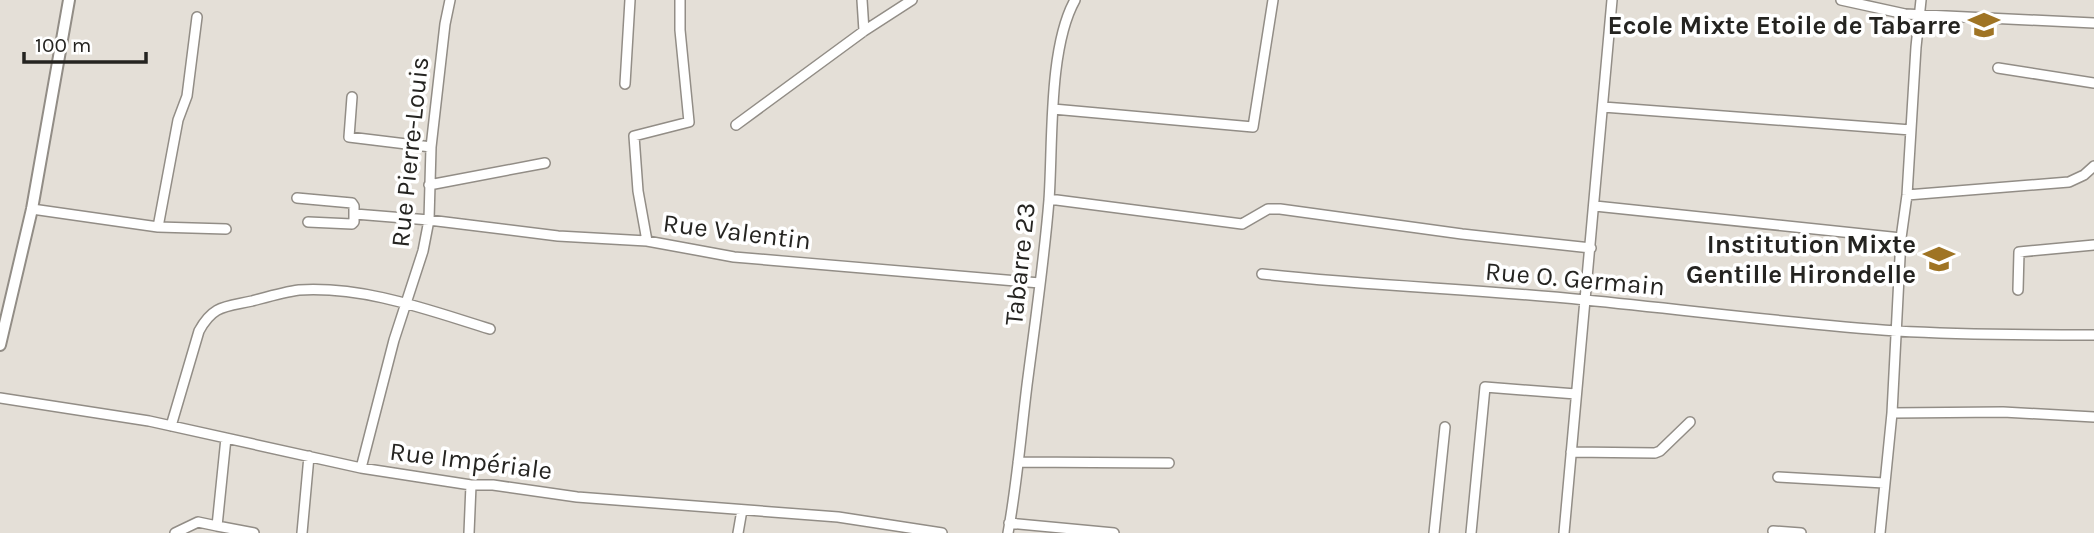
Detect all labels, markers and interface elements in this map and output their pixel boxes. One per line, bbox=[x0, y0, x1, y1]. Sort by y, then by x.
school or university icon: Ecole Mixte Etoile de Tabarre bbox=[1967, 8, 2001, 42]
place label: Ecole Mixte Etoile de Tabarre bbox=[1607, 10, 1961, 41]
scale bar bbox=[24, 21, 147, 65]
text: 100 m bbox=[35, 33, 92, 57]
street label: Rue Pierre-Louis bbox=[385, 55, 435, 249]
street label: Tabarre 23 bbox=[998, 201, 1042, 327]
street label: Rue Valentin bbox=[661, 208, 813, 256]
place label: Institution Mixte Gentille Hirondelle bbox=[1686, 229, 1916, 290]
school or university icon: Institution Mixte Gentille Hirondelle bbox=[1922, 242, 1956, 276]
street label: Rue O. Germain bbox=[1484, 256, 1666, 302]
street label: Rue Impériale bbox=[388, 436, 554, 486]

